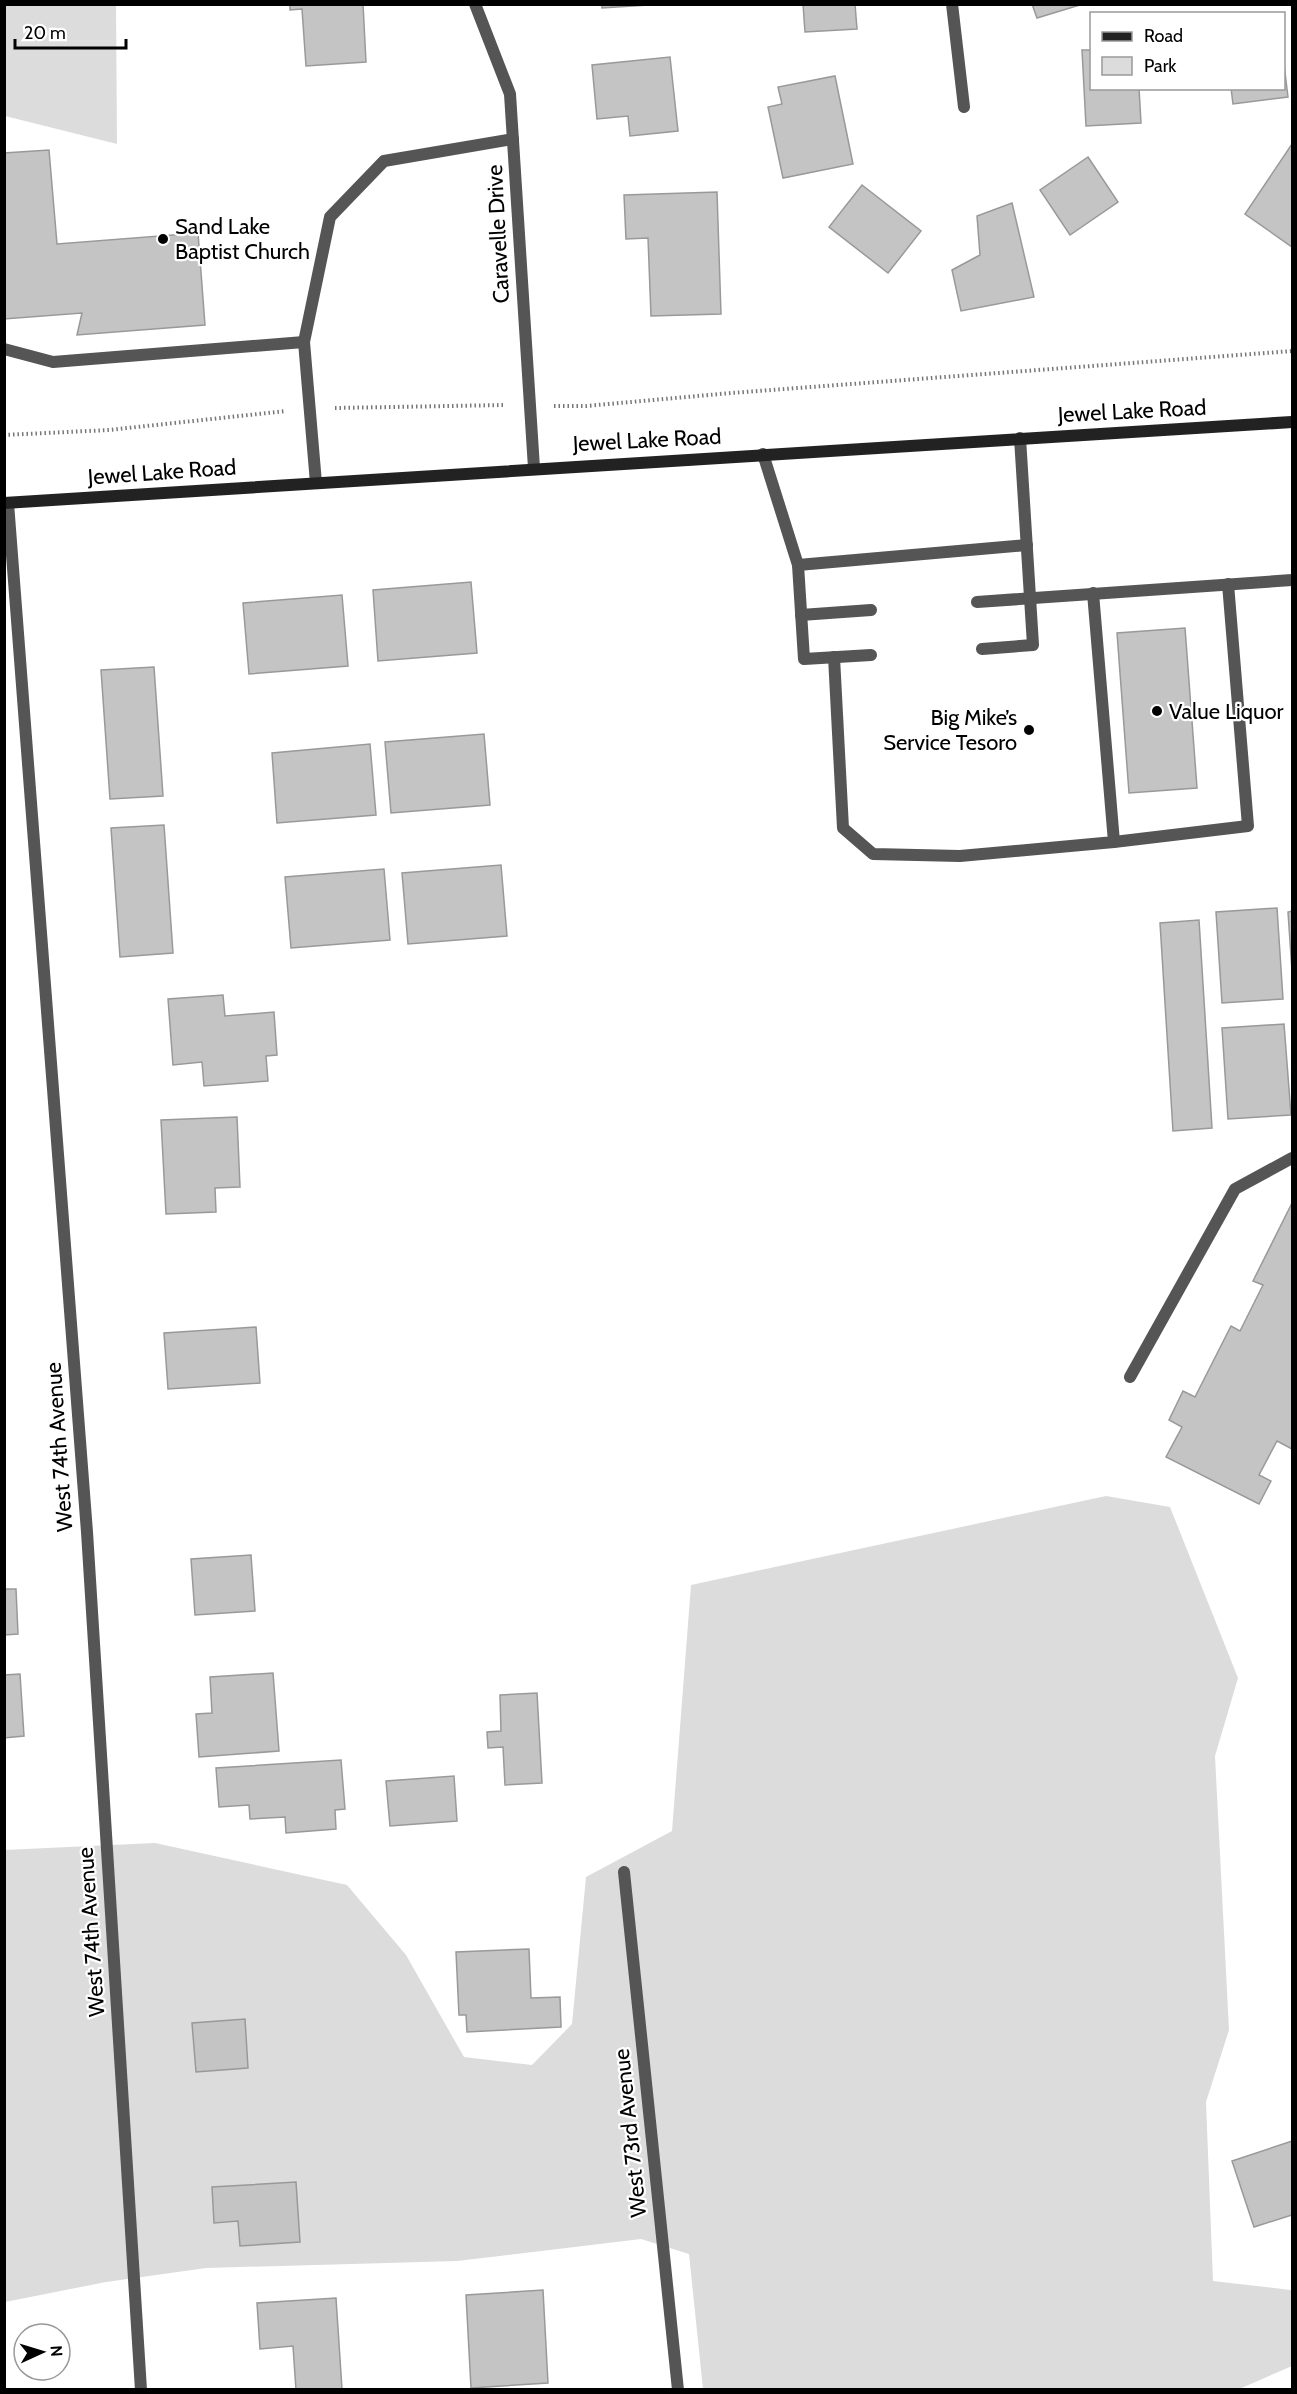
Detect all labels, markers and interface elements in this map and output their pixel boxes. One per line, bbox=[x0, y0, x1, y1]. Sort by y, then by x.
scale bar bbox=[15, 12, 126, 50]
legend bbox=[1090, 12, 1285, 90]
text: 20 m bbox=[24, 22, 66, 44]
text: Road bbox=[1144, 25, 1183, 47]
text: Park bbox=[1144, 55, 1177, 77]
street label: Caravelle Drive bbox=[481, 164, 515, 304]
place label: Sand Lake Baptist Church bbox=[175, 213, 310, 265]
marker: Sand Lake Baptist Church bbox=[156, 232, 170, 246]
street label: Jewel Lake Road bbox=[1056, 394, 1207, 428]
street label: Jewel Lake Road bbox=[571, 423, 722, 457]
street label: Jewel Lake Road bbox=[86, 453, 237, 491]
place label: Value Liquor bbox=[1169, 698, 1284, 725]
place label: Big Mike’s Service Tesoro bbox=[883, 704, 1017, 756]
marker: Value Liquor bbox=[1150, 704, 1164, 718]
marker: Big Mike’s Service Tesoro bbox=[1022, 723, 1036, 737]
street label: West 74th Avenue bbox=[40, 1361, 78, 1533]
street label: West 74th Avenue bbox=[72, 1846, 110, 2018]
street label: West 73rd Avenue bbox=[608, 2047, 652, 2219]
north arrow bbox=[12, 2322, 72, 2382]
text: N bbox=[47, 2345, 66, 2357]

